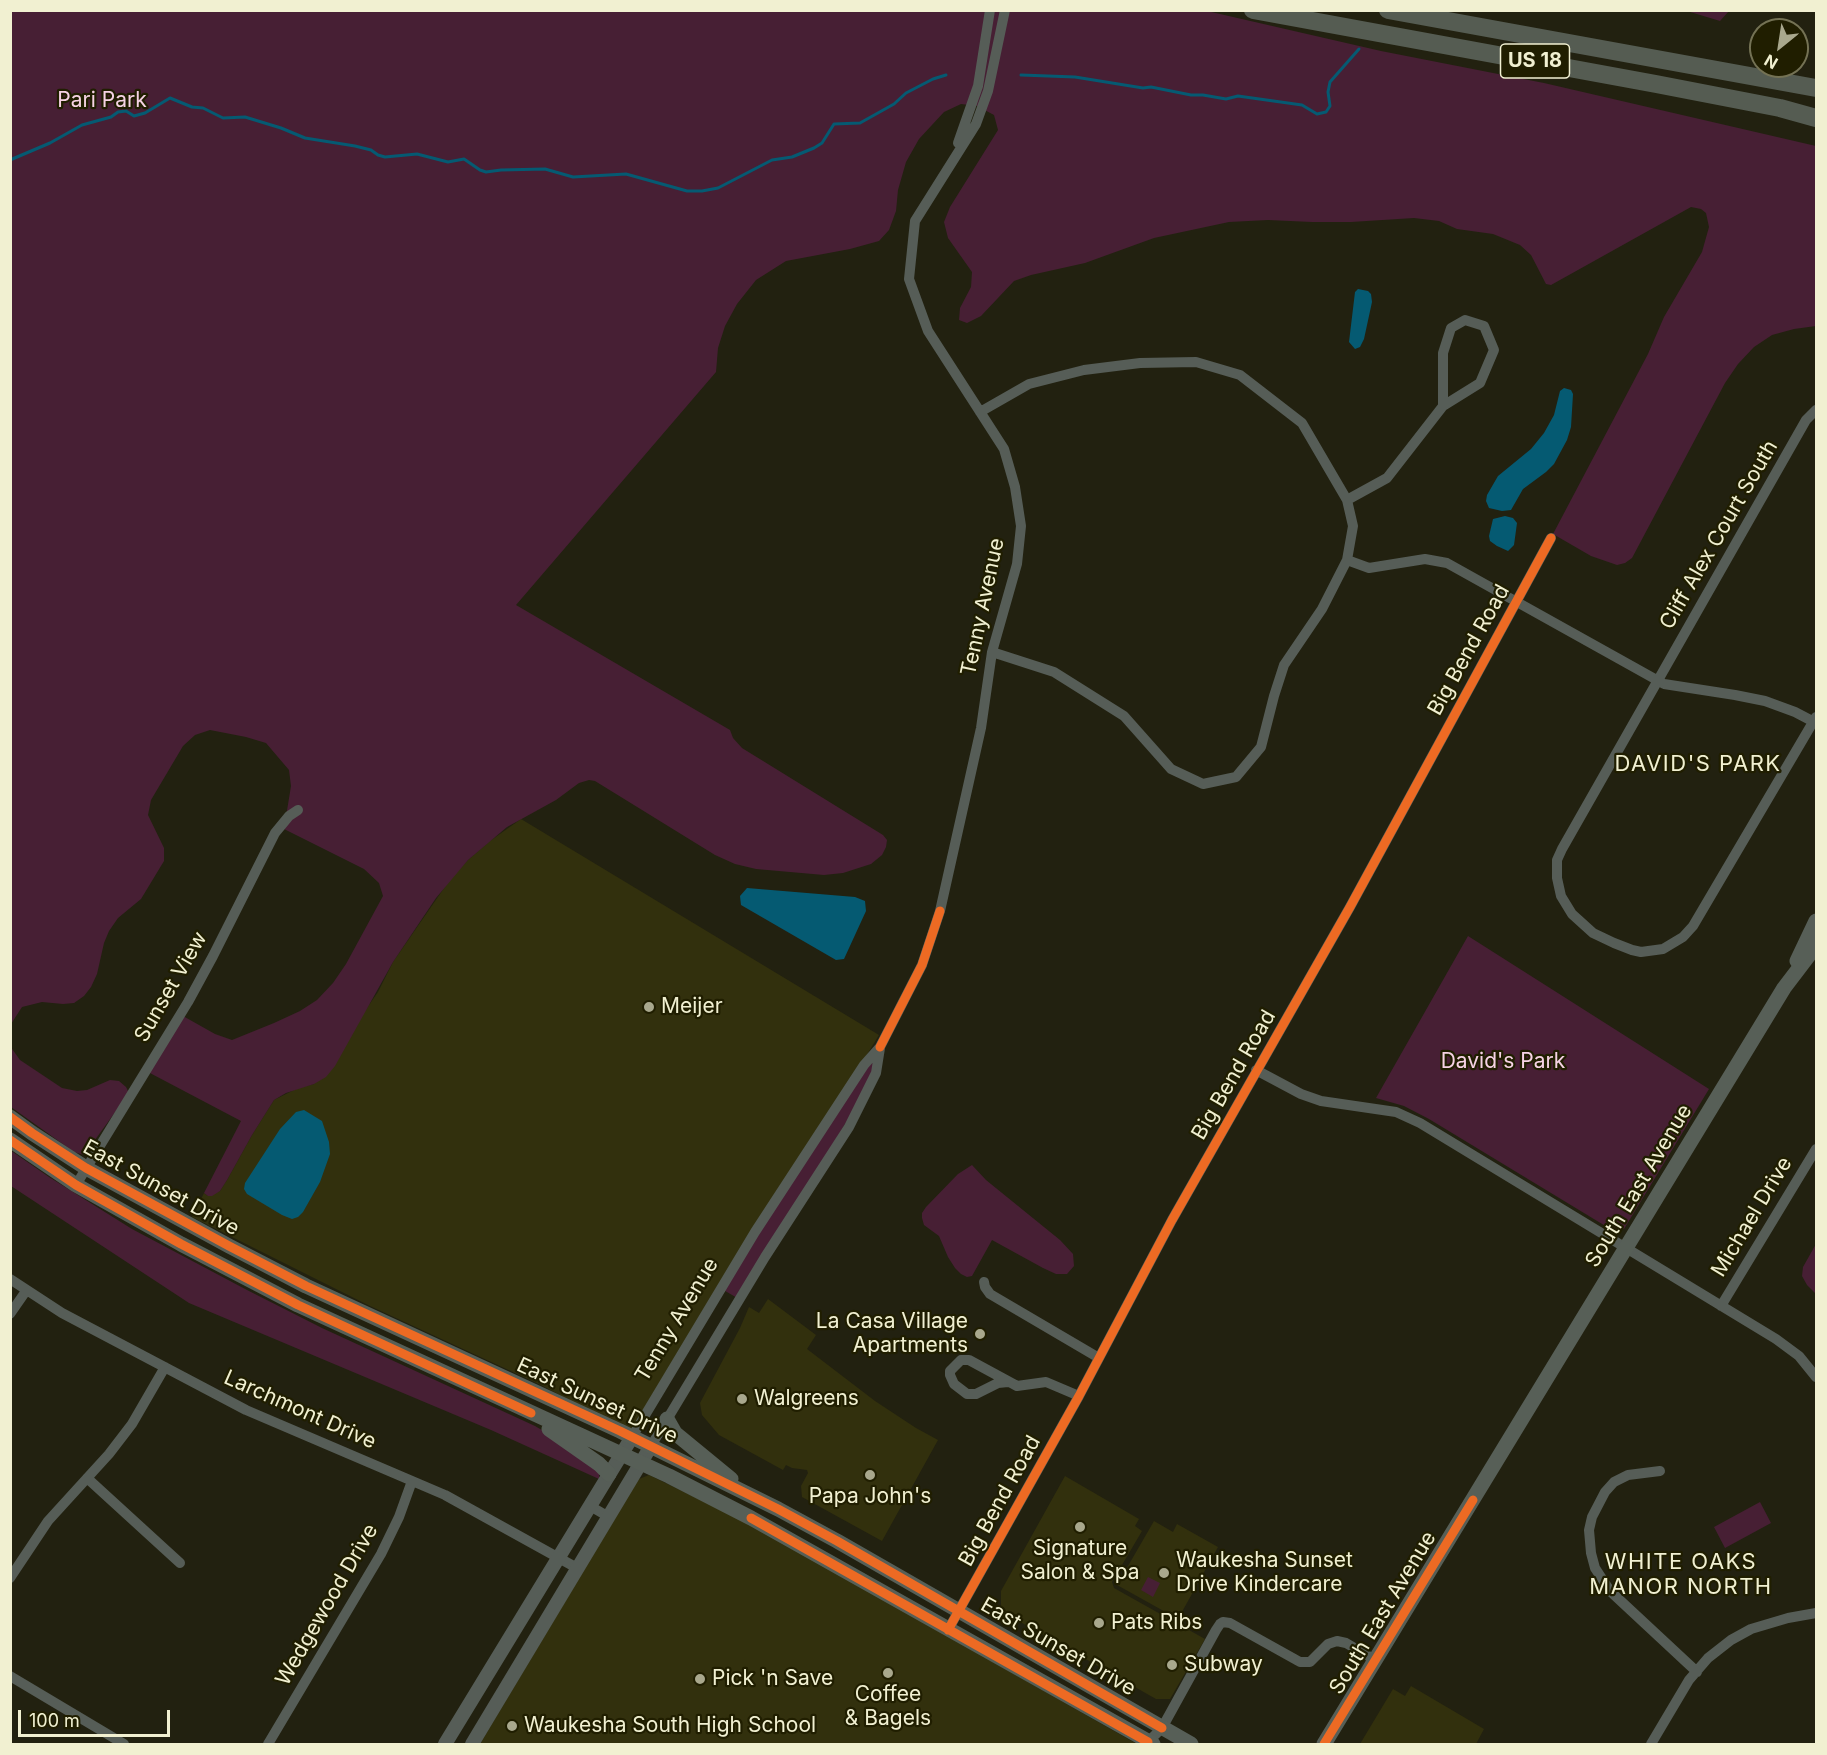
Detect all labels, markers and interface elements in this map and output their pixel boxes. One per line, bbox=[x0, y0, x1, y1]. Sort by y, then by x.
north arrow bbox=[1749, 18, 1809, 78]
road number: US 18 bbox=[1500, 44, 1570, 78]
text: N bbox=[1761, 50, 1781, 74]
park label: Pari Park bbox=[57, 88, 147, 114]
street label: Cliff Alex Court South bbox=[1655, 436, 1783, 634]
street label: Tenny Avenue bbox=[956, 536, 1010, 678]
street label: Big Bend Road bbox=[1423, 580, 1515, 720]
district label: DAVID'S PARK bbox=[1614, 751, 1782, 777]
street label: Sunset View bbox=[129, 927, 213, 1047]
place label: Meijer bbox=[661, 994, 723, 1020]
marker: Meijer bbox=[642, 1000, 656, 1014]
street label: Big Bend Road bbox=[1187, 1006, 1281, 1144]
park label: David's Park bbox=[1441, 1049, 1565, 1075]
street label: South East Avenue bbox=[1580, 1100, 1698, 1272]
street label: East Sunset Drive bbox=[78, 1135, 244, 1241]
street label: Michael Drive bbox=[1706, 1152, 1798, 1282]
street label: Tenny Avenue bbox=[630, 1253, 724, 1387]
place label: La Casa Village Apartments bbox=[816, 1309, 968, 1359]
marker: La Casa Village Apartments bbox=[973, 1327, 987, 1341]
street label: East Sunset Drive bbox=[512, 1353, 682, 1449]
street label: Larchmont Drive bbox=[220, 1365, 380, 1455]
place label: Walgreens bbox=[754, 1386, 859, 1412]
marker: Walgreens bbox=[735, 1392, 749, 1406]
street label: Big Bend Road bbox=[954, 1431, 1046, 1571]
marker: Papa John's bbox=[863, 1468, 877, 1482]
place label: Papa John's bbox=[809, 1484, 931, 1510]
street label: Wedgewood Drive bbox=[271, 1520, 383, 1690]
marker: Signature Salon & Spa bbox=[1073, 1520, 1087, 1534]
street label: South East Avenue bbox=[1324, 1527, 1442, 1699]
place label: Signature Salon & Spa bbox=[1020, 1536, 1140, 1586]
place label: Waukesha Sunset Drive Kindercare bbox=[1176, 1548, 1353, 1598]
district label: WHITE OAKS MANOR NORTH bbox=[1589, 1549, 1773, 1600]
marker: Waukesha Sunset Drive Kindercare bbox=[1157, 1566, 1171, 1580]
street label: East Sunset Drive bbox=[976, 1592, 1140, 1702]
place label: Pats Ribs bbox=[1111, 1610, 1202, 1636]
marker: Pats Ribs bbox=[1092, 1616, 1106, 1630]
place label: Subway bbox=[1184, 1652, 1263, 1678]
marker: Subway bbox=[1165, 1658, 1179, 1672]
place label: Pick 'n Save bbox=[712, 1666, 833, 1692]
marker: Coffee & Bagels bbox=[881, 1666, 895, 1680]
marker: Pick 'n Save bbox=[693, 1672, 707, 1686]
place label: Coffee & Bagels bbox=[845, 1682, 931, 1732]
scale bar bbox=[21, 1698, 172, 1736]
text: 100 m bbox=[29, 1710, 80, 1731]
place label: Waukesha South High School bbox=[524, 1713, 816, 1739]
marker: Waukesha South High School bbox=[505, 1719, 519, 1733]

